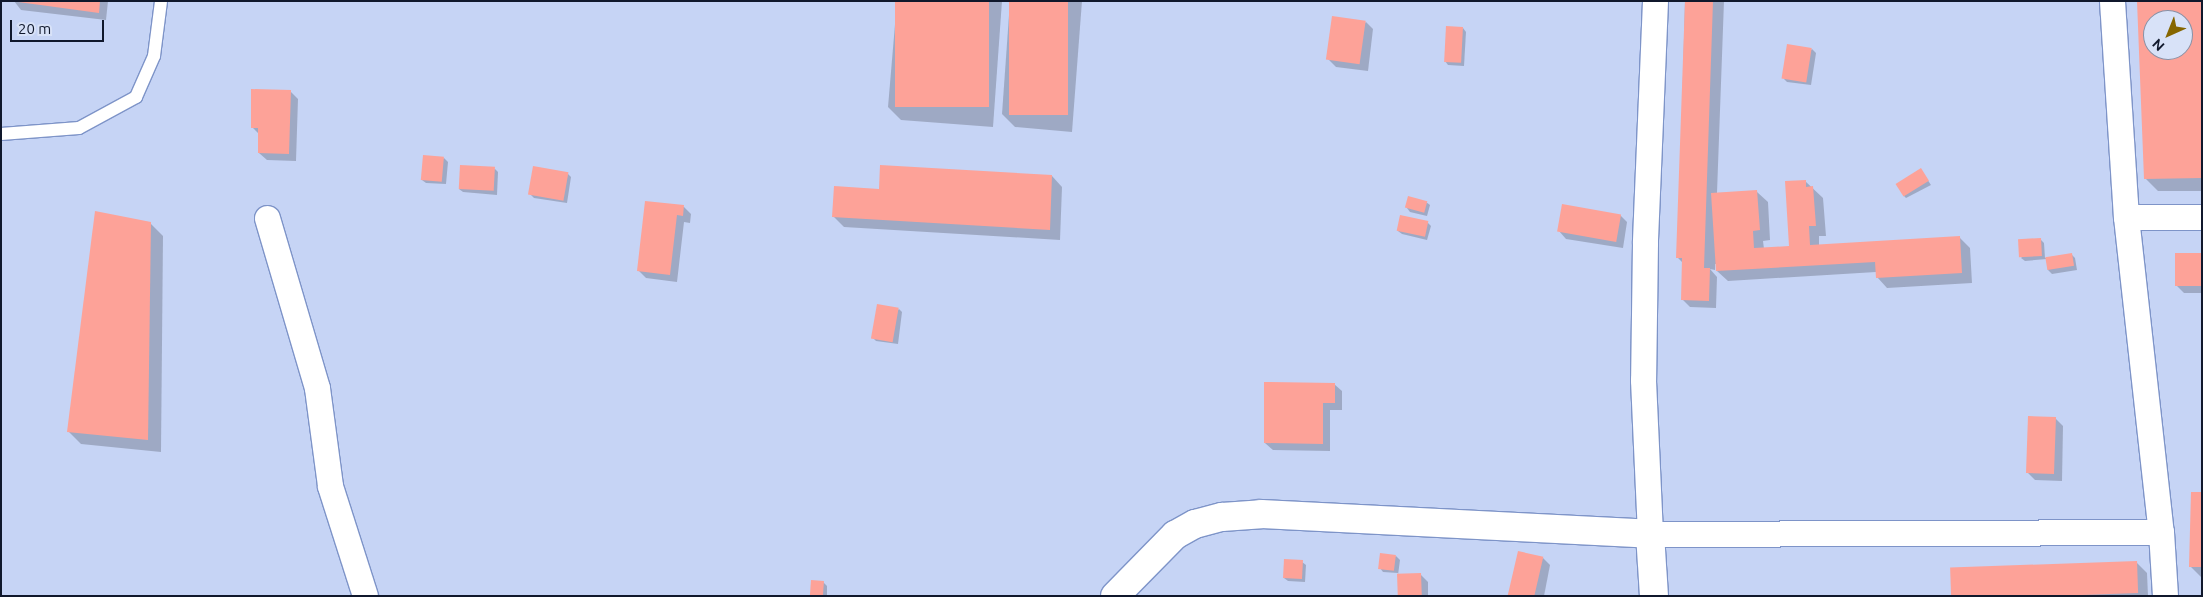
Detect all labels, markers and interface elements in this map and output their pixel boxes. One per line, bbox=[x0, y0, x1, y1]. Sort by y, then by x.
scale bar bbox=[12, 10, 106, 42]
north arrow bbox=[2143, 10, 2193, 60]
text: 20 m bbox=[18, 20, 51, 37]
text: N bbox=[2149, 36, 2168, 54]

